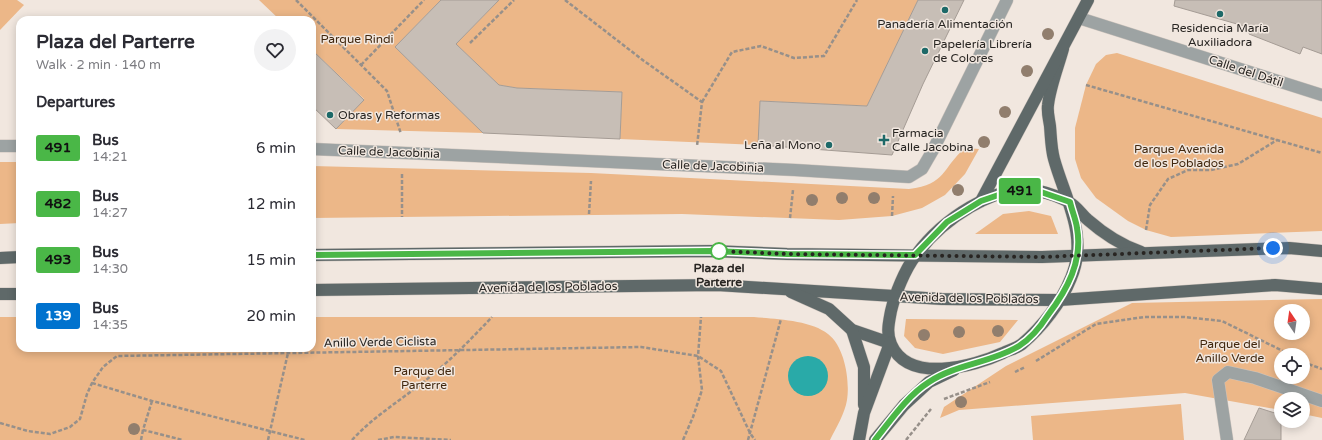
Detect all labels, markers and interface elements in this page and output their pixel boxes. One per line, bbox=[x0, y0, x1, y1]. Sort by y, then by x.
marker: Panadería Alimentación bbox=[940, 5, 950, 15]
marker: Residencia María Auxiliadora bbox=[1215, 9, 1225, 19]
place label: Panadería Alimentación bbox=[877, 17, 1013, 31]
place label: Residencia María Auxiliadora bbox=[1171, 21, 1269, 49]
button: heart bbox=[254, 29, 296, 71]
text: Plaza del Parterre bbox=[36, 31, 195, 53]
park label: Parque Rindi bbox=[320, 32, 394, 46]
place label: Papelería Librería de Colores bbox=[933, 37, 1032, 65]
marker: Papelería Librería de Colores bbox=[920, 46, 930, 56]
street label: Calle del Dátil bbox=[1207, 52, 1285, 90]
text: Walk · 2 min · 140 m bbox=[36, 57, 161, 73]
text: Departures bbox=[36, 93, 115, 111]
place label: Obras y Reformas bbox=[338, 108, 440, 122]
marker: Obras y Reformas bbox=[325, 110, 335, 120]
place label: Farmacia Calle Jacobina bbox=[892, 126, 974, 154]
text: Bus bbox=[92, 131, 119, 149]
marker: Farmacia Calle Jacobina bbox=[879, 135, 889, 145]
place label: Leña al Mono bbox=[744, 138, 821, 152]
text: 491 bbox=[45, 139, 71, 156]
text: 6 min bbox=[256, 139, 296, 157]
marker: Leña al Mono bbox=[824, 140, 834, 150]
park label: Parque Avenida de los Poblados bbox=[1134, 142, 1224, 170]
street label: Calle de Jacobinia bbox=[338, 143, 440, 161]
text: 14:21 bbox=[92, 149, 128, 165]
street label: Calle de Jacobinia bbox=[662, 157, 764, 175]
line badge: 491 bbox=[997, 178, 1043, 204]
text: 491 bbox=[1007, 182, 1033, 199]
text: Bus bbox=[92, 187, 119, 205]
text: 482 bbox=[45, 195, 71, 212]
text: 12 min bbox=[247, 195, 296, 213]
text: 14:27 bbox=[92, 205, 128, 221]
your location bbox=[1263, 238, 1283, 258]
marker: Plaza del Parterre bbox=[710, 242, 728, 260]
text: Bus bbox=[92, 243, 119, 261]
text: 493 bbox=[45, 251, 71, 268]
text: 15 min bbox=[247, 251, 296, 269]
text: 14:30 bbox=[92, 261, 128, 277]
place label: Plaza del Parterre bbox=[694, 261, 744, 289]
street label: Avenida de los Poblados bbox=[478, 279, 618, 295]
street label: Avenida de los Poblados bbox=[899, 290, 1039, 306]
text: Bus bbox=[92, 299, 119, 317]
north arrow bbox=[1274, 304, 1310, 340]
map controls bbox=[1274, 304, 1310, 428]
text: 139 bbox=[45, 307, 71, 324]
text: 20 min bbox=[247, 307, 296, 325]
text: 14:35 bbox=[92, 317, 128, 333]
street label: Anillo Verde Ciclista bbox=[324, 334, 436, 350]
park label: Parque del Anillo Verde bbox=[1196, 337, 1265, 365]
button: locate bbox=[1274, 348, 1310, 384]
park label: Parque del Parterre bbox=[393, 364, 455, 392]
button: layers bbox=[1274, 392, 1310, 428]

